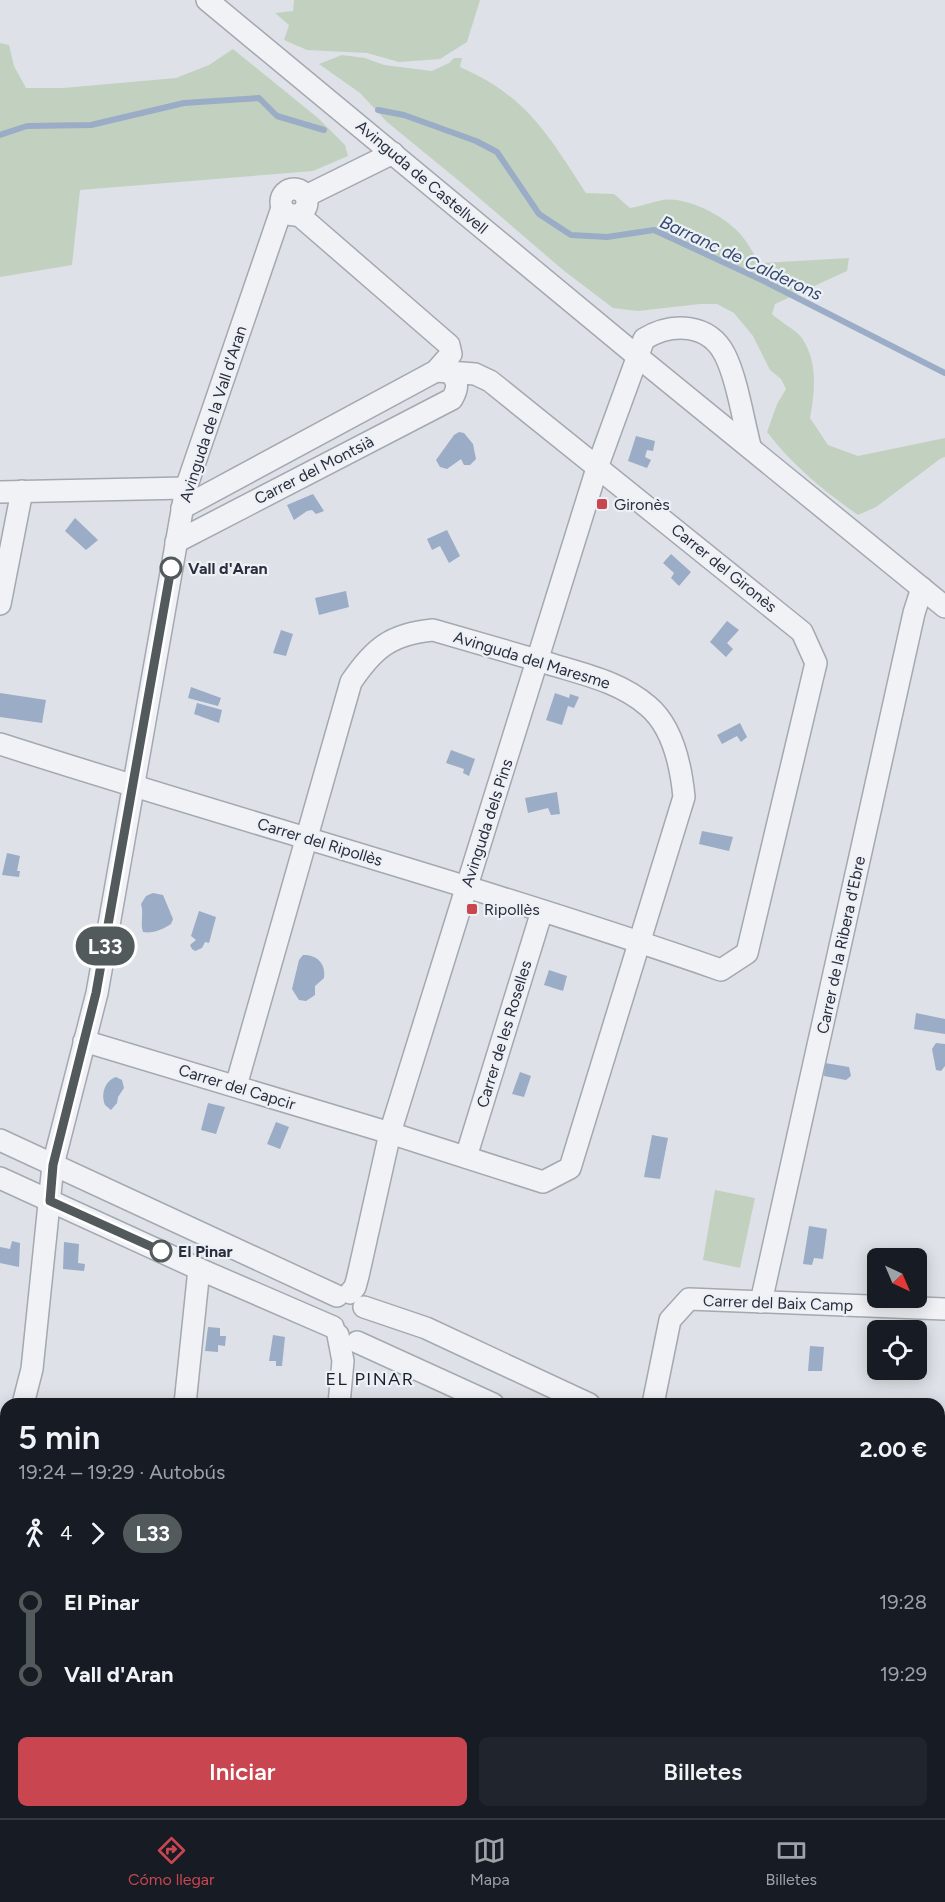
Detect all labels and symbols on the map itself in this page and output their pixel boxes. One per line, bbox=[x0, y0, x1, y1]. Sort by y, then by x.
street label: Avinguda de Castellvell bbox=[352, 116, 492, 238]
water label: Barranc de Calderons bbox=[656, 211, 826, 306]
street label: Avinguda de la Vall d'Aran bbox=[175, 323, 251, 505]
street label: Carrer del Montsià bbox=[251, 432, 377, 508]
place label: Gironès bbox=[614, 495, 670, 514]
marker: Gironès bbox=[595, 497, 609, 511]
street label: Carrer del Gironès bbox=[668, 520, 780, 616]
marker: Vall d'Aran bbox=[160, 557, 182, 579]
place label: Vall d'Aran bbox=[188, 559, 268, 578]
street label: Avinguda del Maresme bbox=[451, 627, 613, 693]
street label: Avinguda dels Pins bbox=[457, 756, 517, 890]
street label: Carrer del Ripollès bbox=[255, 814, 385, 870]
street label: Carrer de la Ribera d'Ebre bbox=[813, 854, 869, 1036]
place label: Ripollès bbox=[484, 900, 540, 919]
marker: Ripollès bbox=[465, 902, 479, 916]
line badge: L33 bbox=[70, 926, 140, 966]
street label: Carrer de les Roselles bbox=[473, 958, 535, 1110]
street label: Carrer del Capcir bbox=[176, 1060, 298, 1114]
marker: El Pinar bbox=[150, 1240, 172, 1262]
place label: El Pinar bbox=[178, 1242, 233, 1261]
north arrow bbox=[867, 1248, 927, 1308]
street label: Carrer del Baix Camp bbox=[703, 1291, 853, 1315]
district label: EL PINAR bbox=[325, 1368, 415, 1390]

